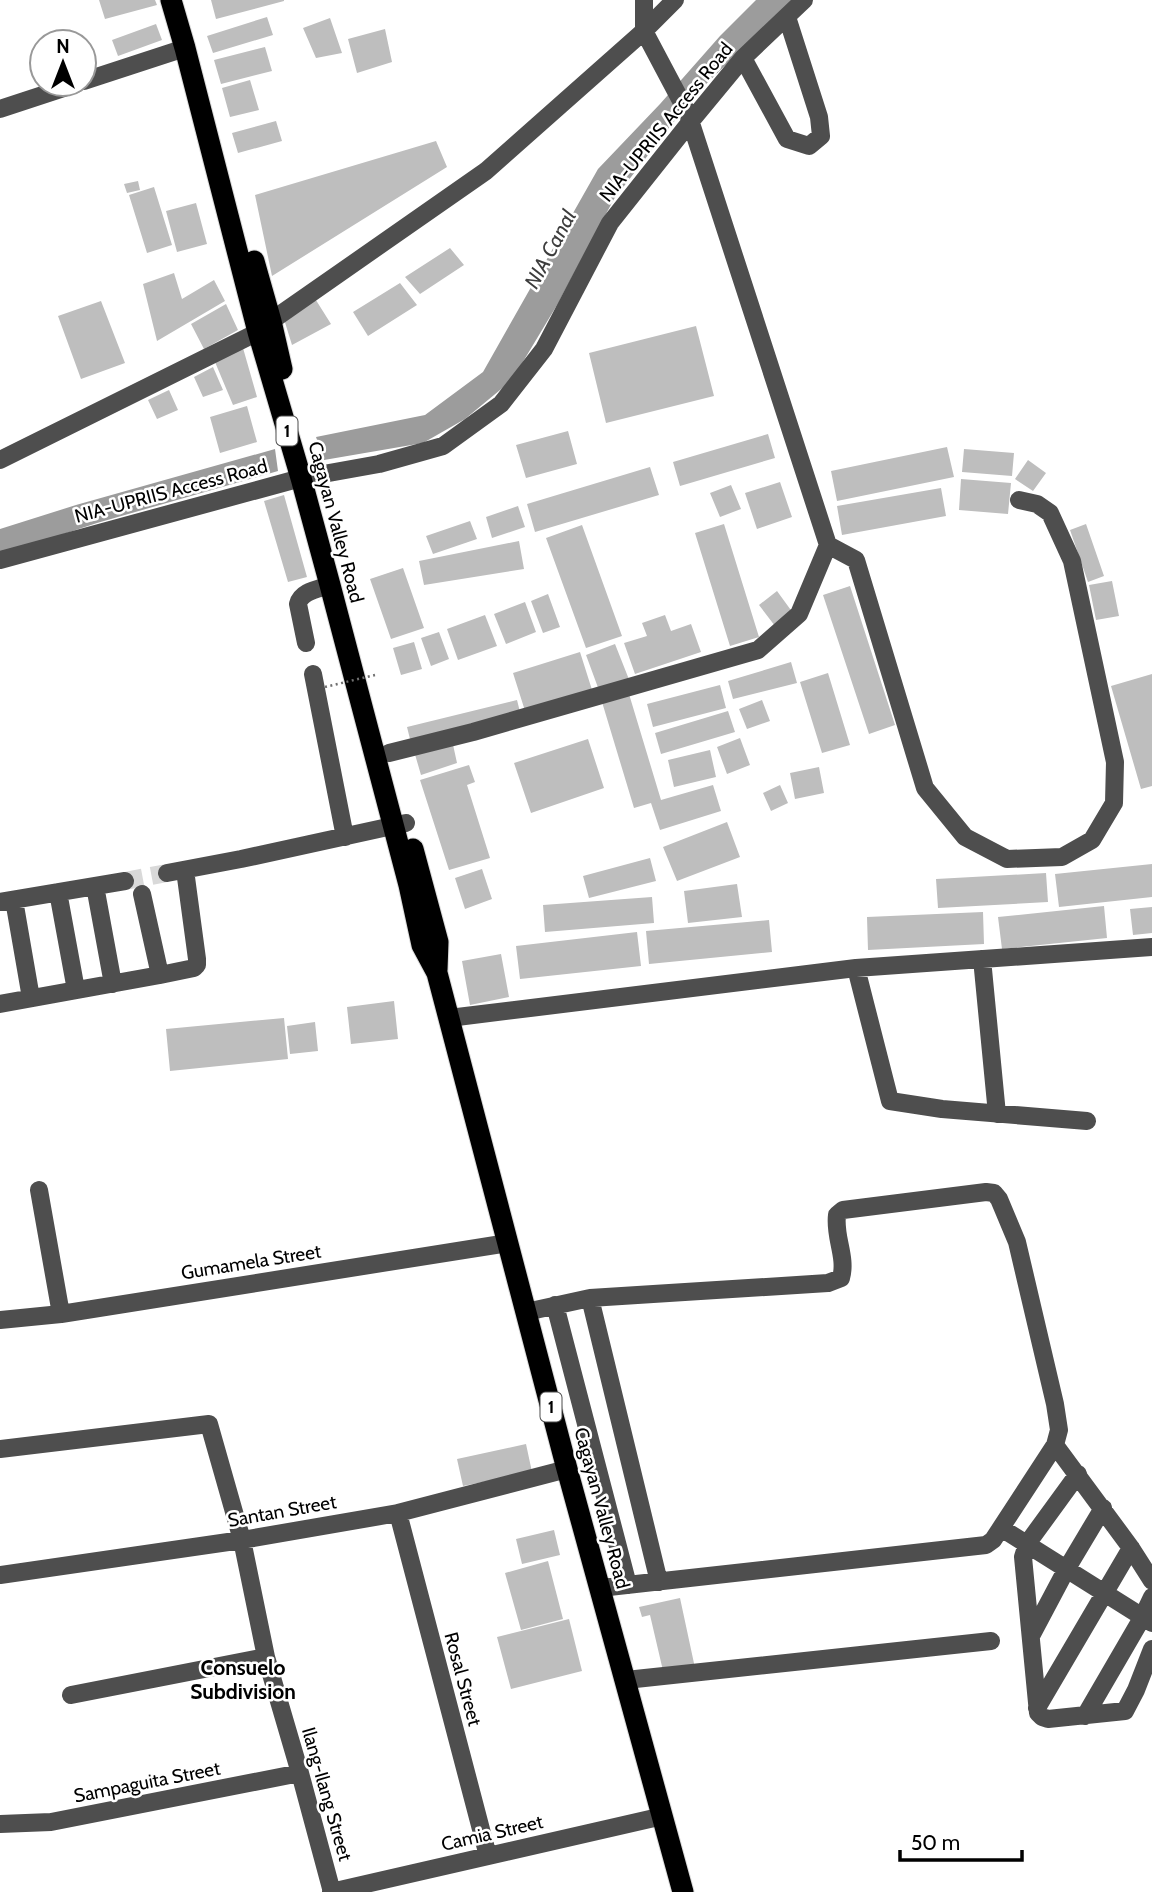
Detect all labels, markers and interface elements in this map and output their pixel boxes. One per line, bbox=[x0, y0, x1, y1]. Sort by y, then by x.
north arrow bbox=[28, 28, 98, 98]
text: N bbox=[56, 35, 70, 58]
street label: NIA-UPRIIS Access Road bbox=[595, 38, 737, 206]
water label: NIA Canal bbox=[519, 205, 581, 293]
road number: 1 bbox=[276, 416, 298, 446]
street label: Cagayan Valley Road bbox=[303, 439, 369, 605]
street label: NIA-UPRIIS Access Road bbox=[72, 454, 270, 528]
street label: Gumamela Street bbox=[179, 1239, 323, 1284]
road number: 1 bbox=[540, 1392, 562, 1422]
street label: Cagayan Valley Road bbox=[569, 1425, 635, 1591]
street label: Santan Street bbox=[226, 1490, 339, 1532]
street label: Rosal Street bbox=[439, 1630, 487, 1729]
district label: Consuelo Subdivision bbox=[190, 1655, 296, 1704]
street label: Ilang-Ilang Street bbox=[297, 1725, 357, 1864]
street label: Sampaguita Street bbox=[72, 1756, 223, 1807]
street label: Camia Street bbox=[439, 1810, 546, 1856]
scale bar bbox=[900, 1818, 1023, 1862]
text: 50 m bbox=[911, 1830, 960, 1855]

